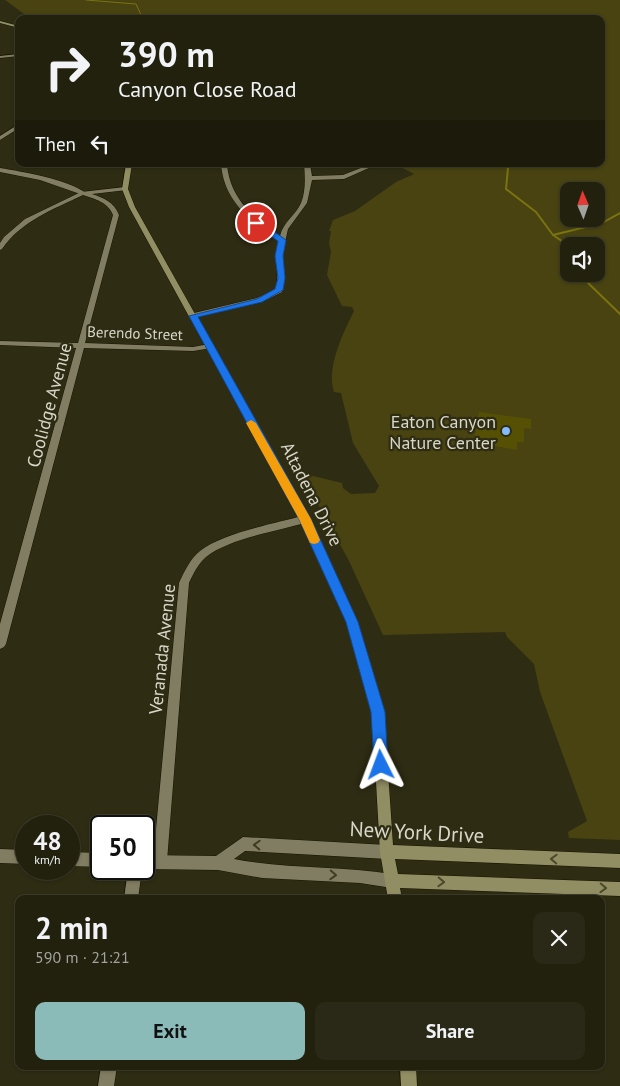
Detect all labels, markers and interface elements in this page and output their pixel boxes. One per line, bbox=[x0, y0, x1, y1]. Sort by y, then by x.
text: 390 m bbox=[118, 31, 215, 77]
icon: right bbox=[35, 35, 100, 100]
text: Canyon Close Road bbox=[118, 75, 297, 103]
icon: left bbox=[86, 130, 114, 158]
text: Then bbox=[35, 132, 76, 156]
north arrow bbox=[560, 182, 605, 228]
map controls bbox=[560, 182, 605, 282]
pin bbox=[235, 202, 277, 244]
icon: arrive bbox=[242, 209, 270, 237]
button: sound bbox=[560, 237, 605, 282]
street label: Berendo Street bbox=[87, 322, 183, 344]
street label: Coolidge Avenue bbox=[21, 340, 77, 470]
place label: Eaton Canyon Nature Center bbox=[389, 410, 496, 454]
marker: Eaton Canyon Nature Center bbox=[500, 425, 512, 437]
street label: Altadena Drive bbox=[276, 438, 348, 550]
street label: Veranada Avenue bbox=[144, 583, 180, 716]
position arrow bbox=[354, 738, 406, 790]
speed limit sign: 50 bbox=[90, 815, 155, 880]
street label: New York Drive bbox=[349, 815, 485, 849]
text: 48 bbox=[33, 825, 62, 857]
one-way arrow bbox=[253, 839, 261, 850]
text: km/h bbox=[34, 852, 61, 867]
one-way arrow bbox=[550, 853, 558, 864]
one-way arrow bbox=[329, 869, 337, 880]
one-way arrow bbox=[437, 877, 445, 888]
one-way arrow bbox=[599, 883, 607, 894]
text: 2 min bbox=[35, 908, 108, 947]
button: close bbox=[533, 912, 585, 964]
text: 590 m · 21:21 bbox=[35, 947, 130, 967]
button: Exit bbox=[35, 1002, 305, 1060]
button: Share bbox=[315, 1002, 585, 1060]

